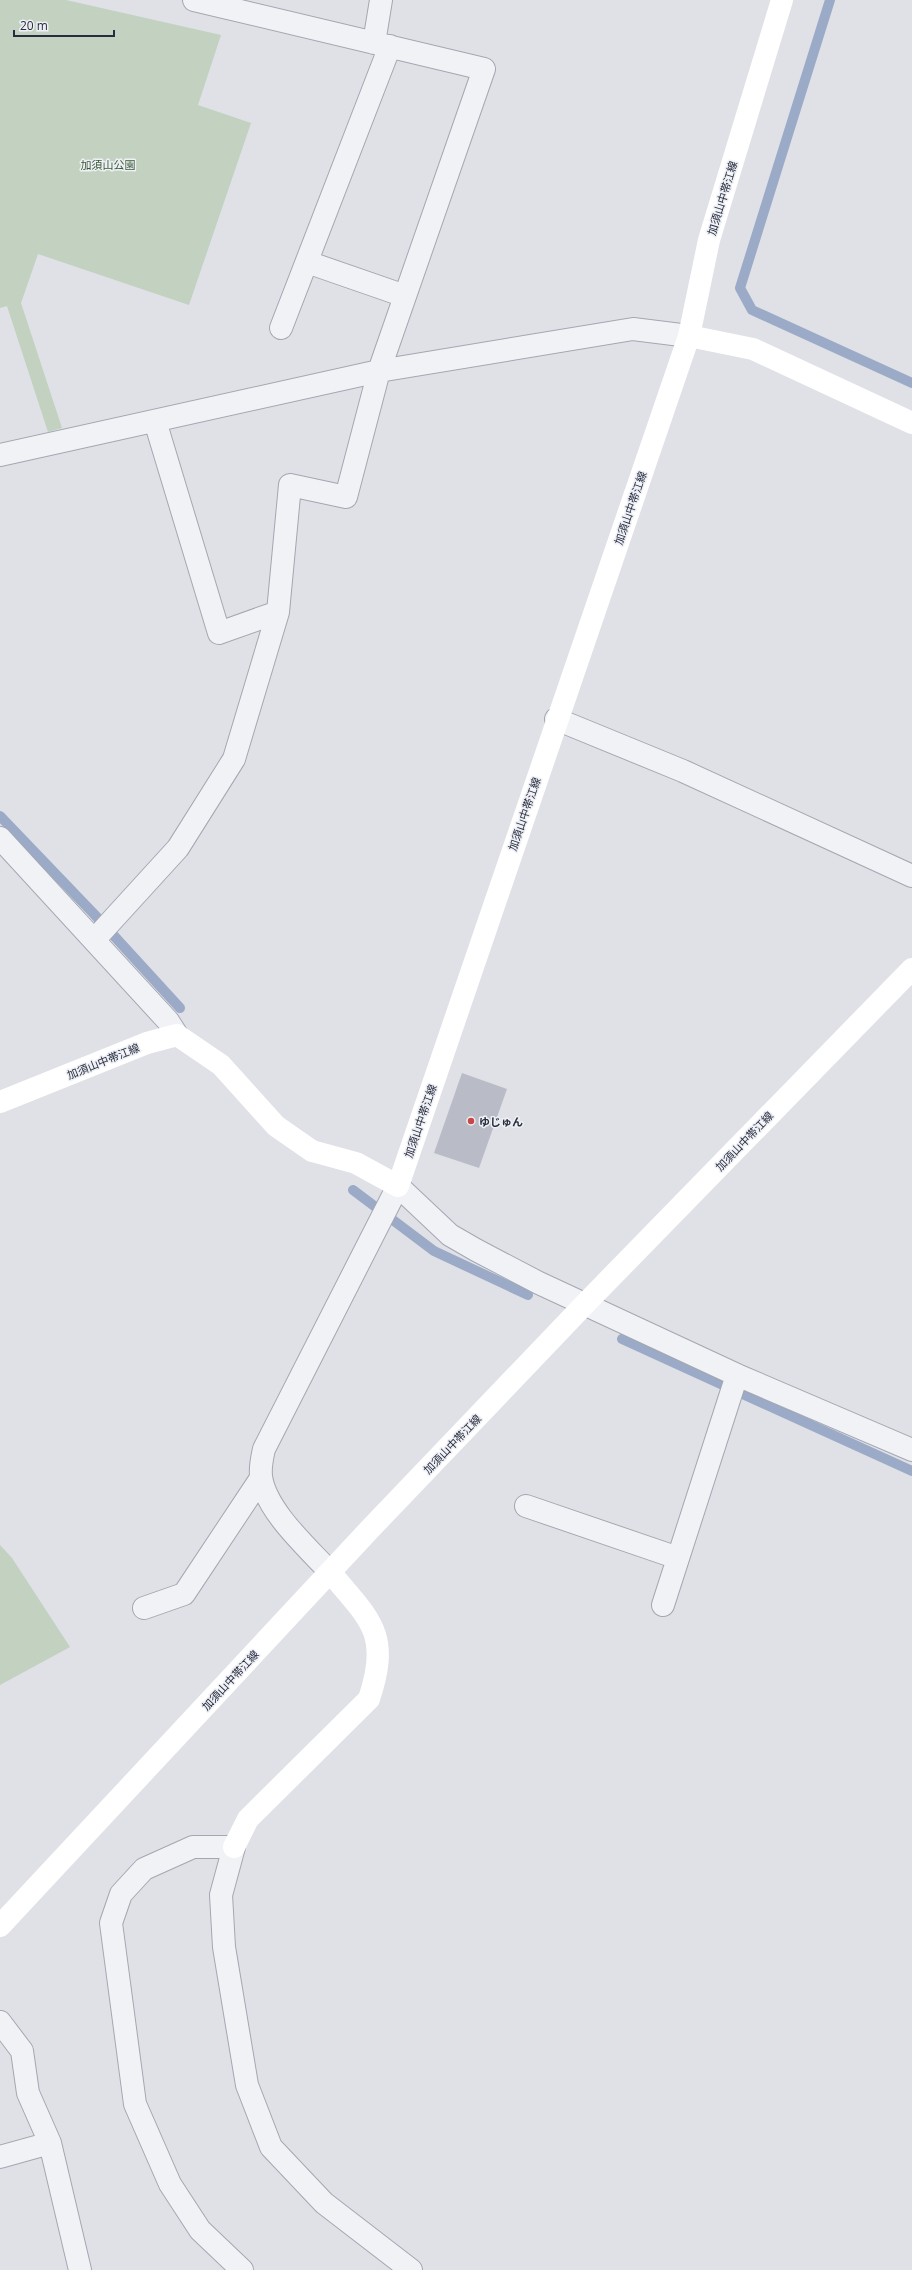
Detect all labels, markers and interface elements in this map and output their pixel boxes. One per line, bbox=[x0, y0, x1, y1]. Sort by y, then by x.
scale bar bbox=[14, 12, 114, 38]
text: 20 m bbox=[20, 17, 48, 34]
park label: 加須山公園 bbox=[81, 157, 136, 172]
street label: 加須山中帯江線 bbox=[704, 159, 740, 237]
street label: 加須山中帯江線 bbox=[610, 469, 650, 547]
street label: 加須山中帯江線 bbox=[504, 775, 544, 853]
street label: 加須山中帯江線 bbox=[64, 1040, 142, 1082]
street label: 加須山中帯江線 bbox=[400, 1082, 440, 1160]
street label: 加須山中帯江線 bbox=[712, 1108, 776, 1174]
place label: ゆじゅん bbox=[479, 1114, 523, 1129]
marker: ゆじゅん bbox=[466, 1116, 476, 1126]
street label: 加須山中帯江線 bbox=[420, 1411, 484, 1477]
street label: 加須山中帯江線 bbox=[198, 1647, 262, 1713]

